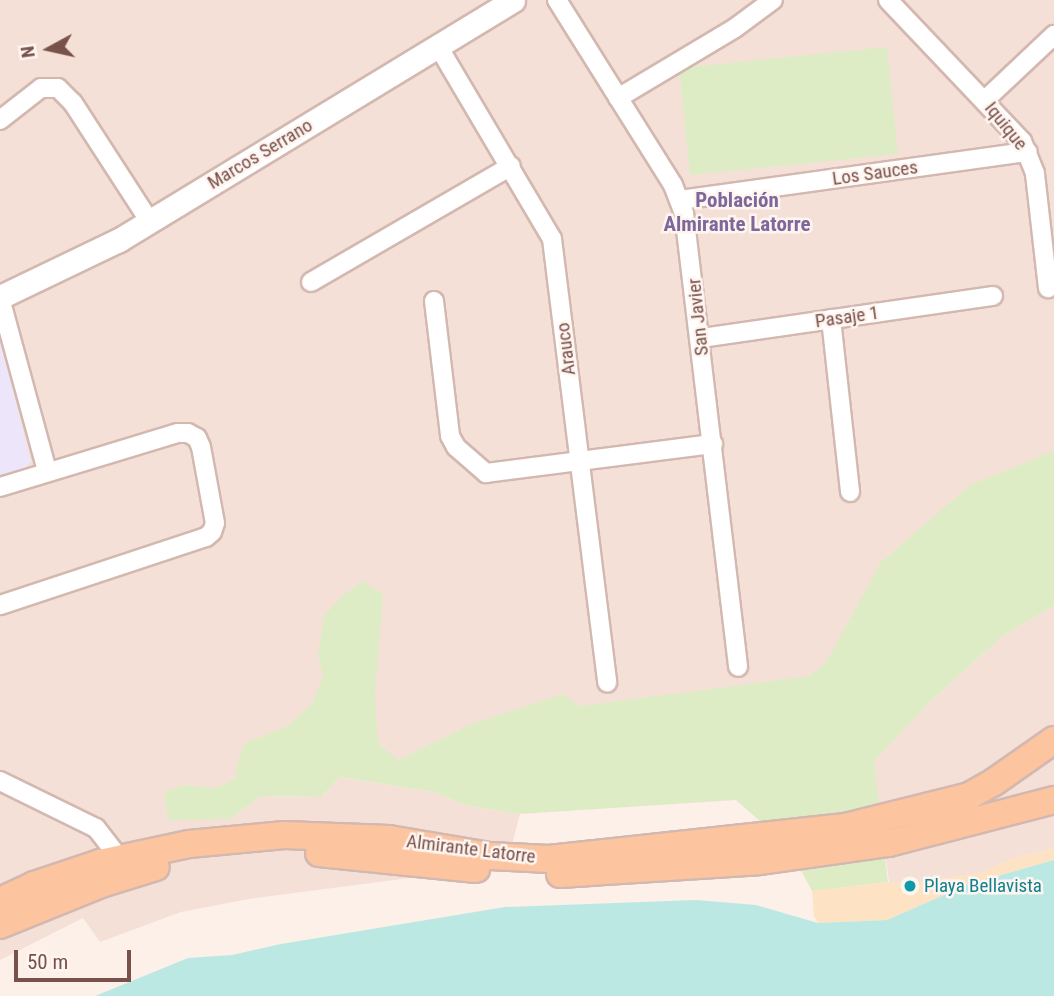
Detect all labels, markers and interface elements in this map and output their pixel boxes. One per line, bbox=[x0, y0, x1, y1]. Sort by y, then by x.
north arrow bbox=[14, 14, 84, 84]
text: N bbox=[16, 45, 40, 59]
street label: Iquique bbox=[980, 97, 1032, 155]
street label: Marcos Serrano bbox=[203, 114, 317, 194]
street label: Los Sauces bbox=[831, 156, 919, 190]
district label: Población Almirante Latorre bbox=[663, 187, 811, 237]
street label: San Javier bbox=[683, 277, 713, 357]
street label: Pasaje 1 bbox=[814, 301, 880, 333]
street label: Arauco bbox=[551, 321, 581, 377]
street label: Almirante Latorre bbox=[405, 830, 537, 868]
place label: Playa Bellavista bbox=[924, 875, 1042, 897]
marker: Playa Bellavista bbox=[902, 878, 918, 894]
scale bar bbox=[18, 936, 135, 980]
text: 50 m bbox=[27, 950, 68, 974]

